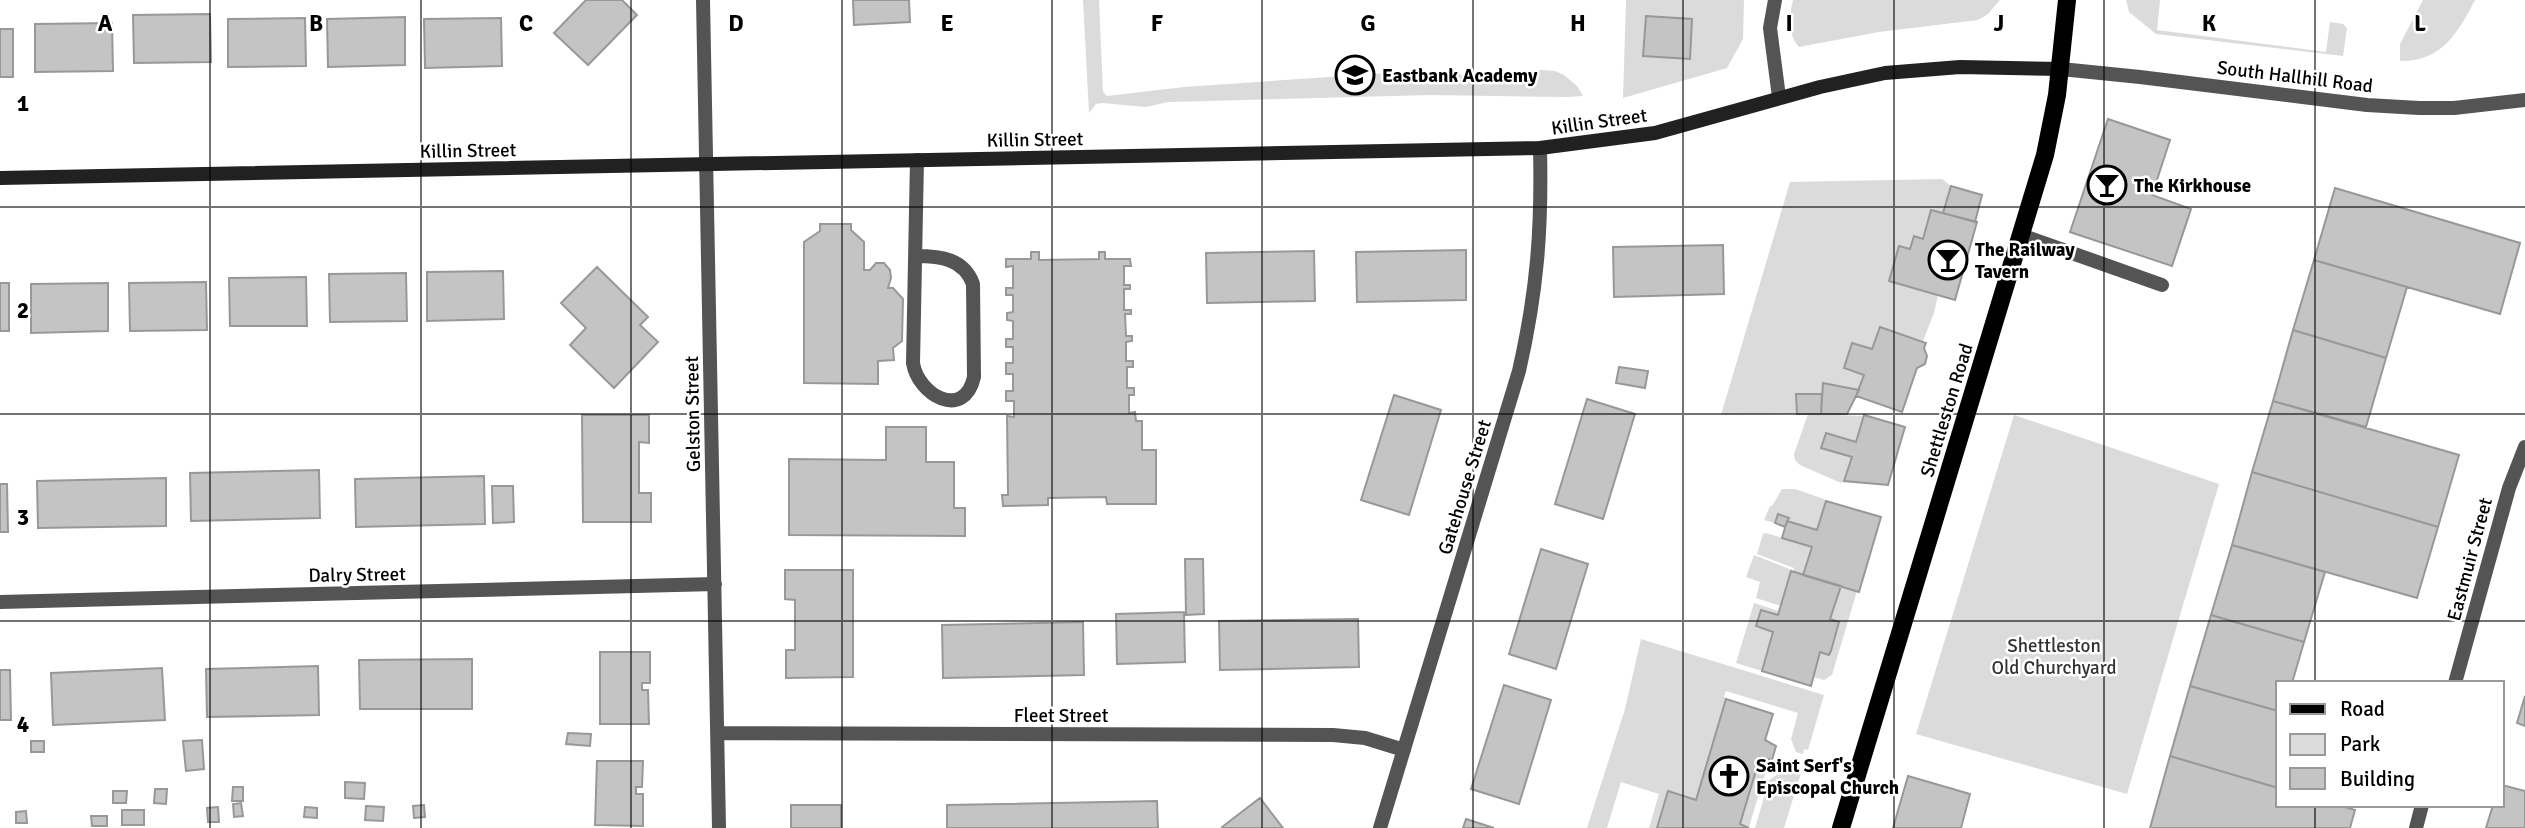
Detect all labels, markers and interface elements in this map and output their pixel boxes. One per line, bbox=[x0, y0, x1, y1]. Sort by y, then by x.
text: A bbox=[98, 9, 113, 38]
text: B bbox=[309, 9, 323, 38]
text: C bbox=[519, 9, 533, 38]
text: D bbox=[728, 9, 744, 38]
text: E bbox=[940, 9, 954, 38]
text: F bbox=[1151, 9, 1163, 38]
text: G bbox=[1360, 9, 1376, 38]
text: H bbox=[1570, 9, 1586, 38]
text: I bbox=[1785, 9, 1793, 38]
text: J bbox=[1994, 9, 2004, 38]
text: K bbox=[2202, 9, 2217, 38]
text: L bbox=[2414, 9, 2426, 38]
school or university icon: Eastbank Academy bbox=[1334, 54, 1376, 96]
street label: South Hallhill Road bbox=[2216, 56, 2374, 98]
place label: Eastbank Academy bbox=[1382, 64, 1538, 88]
text: 1 bbox=[17, 89, 29, 118]
street label: Killin Street bbox=[1550, 103, 1649, 141]
street label: Killin Street bbox=[987, 127, 1084, 153]
street label: Killin Street bbox=[420, 138, 517, 164]
bar icon: The Kirkhouse bbox=[2086, 164, 2128, 206]
place label: The Kirkhouse bbox=[2134, 174, 2251, 198]
place label: The Railway Tavern bbox=[1975, 238, 2075, 284]
bar icon: The Railway Tavern bbox=[1927, 239, 1969, 281]
text: 2 bbox=[17, 296, 29, 325]
street label: Shettleston Road bbox=[1915, 341, 1979, 480]
street label: Gelston Street bbox=[680, 355, 706, 472]
street label: Gatehouse Street bbox=[1433, 417, 1497, 558]
street label: Eastmuir Street bbox=[2442, 495, 2498, 623]
text: 3 bbox=[17, 503, 29, 532]
street label: Dalry Street bbox=[308, 562, 406, 588]
park label: Shettleston Old Churchyard bbox=[1991, 634, 2117, 680]
legend bbox=[2276, 681, 2504, 807]
text: Road bbox=[2340, 696, 2385, 722]
street label: Fleet Street bbox=[1014, 704, 1109, 728]
text: 4 bbox=[17, 710, 29, 739]
text: Park bbox=[2340, 731, 2381, 757]
place label: Saint Serf's Episcopal Church bbox=[1756, 754, 1899, 800]
church icon: Saint Serf's Episcopal Church bbox=[1708, 755, 1750, 797]
text: Building bbox=[2340, 766, 2415, 792]

